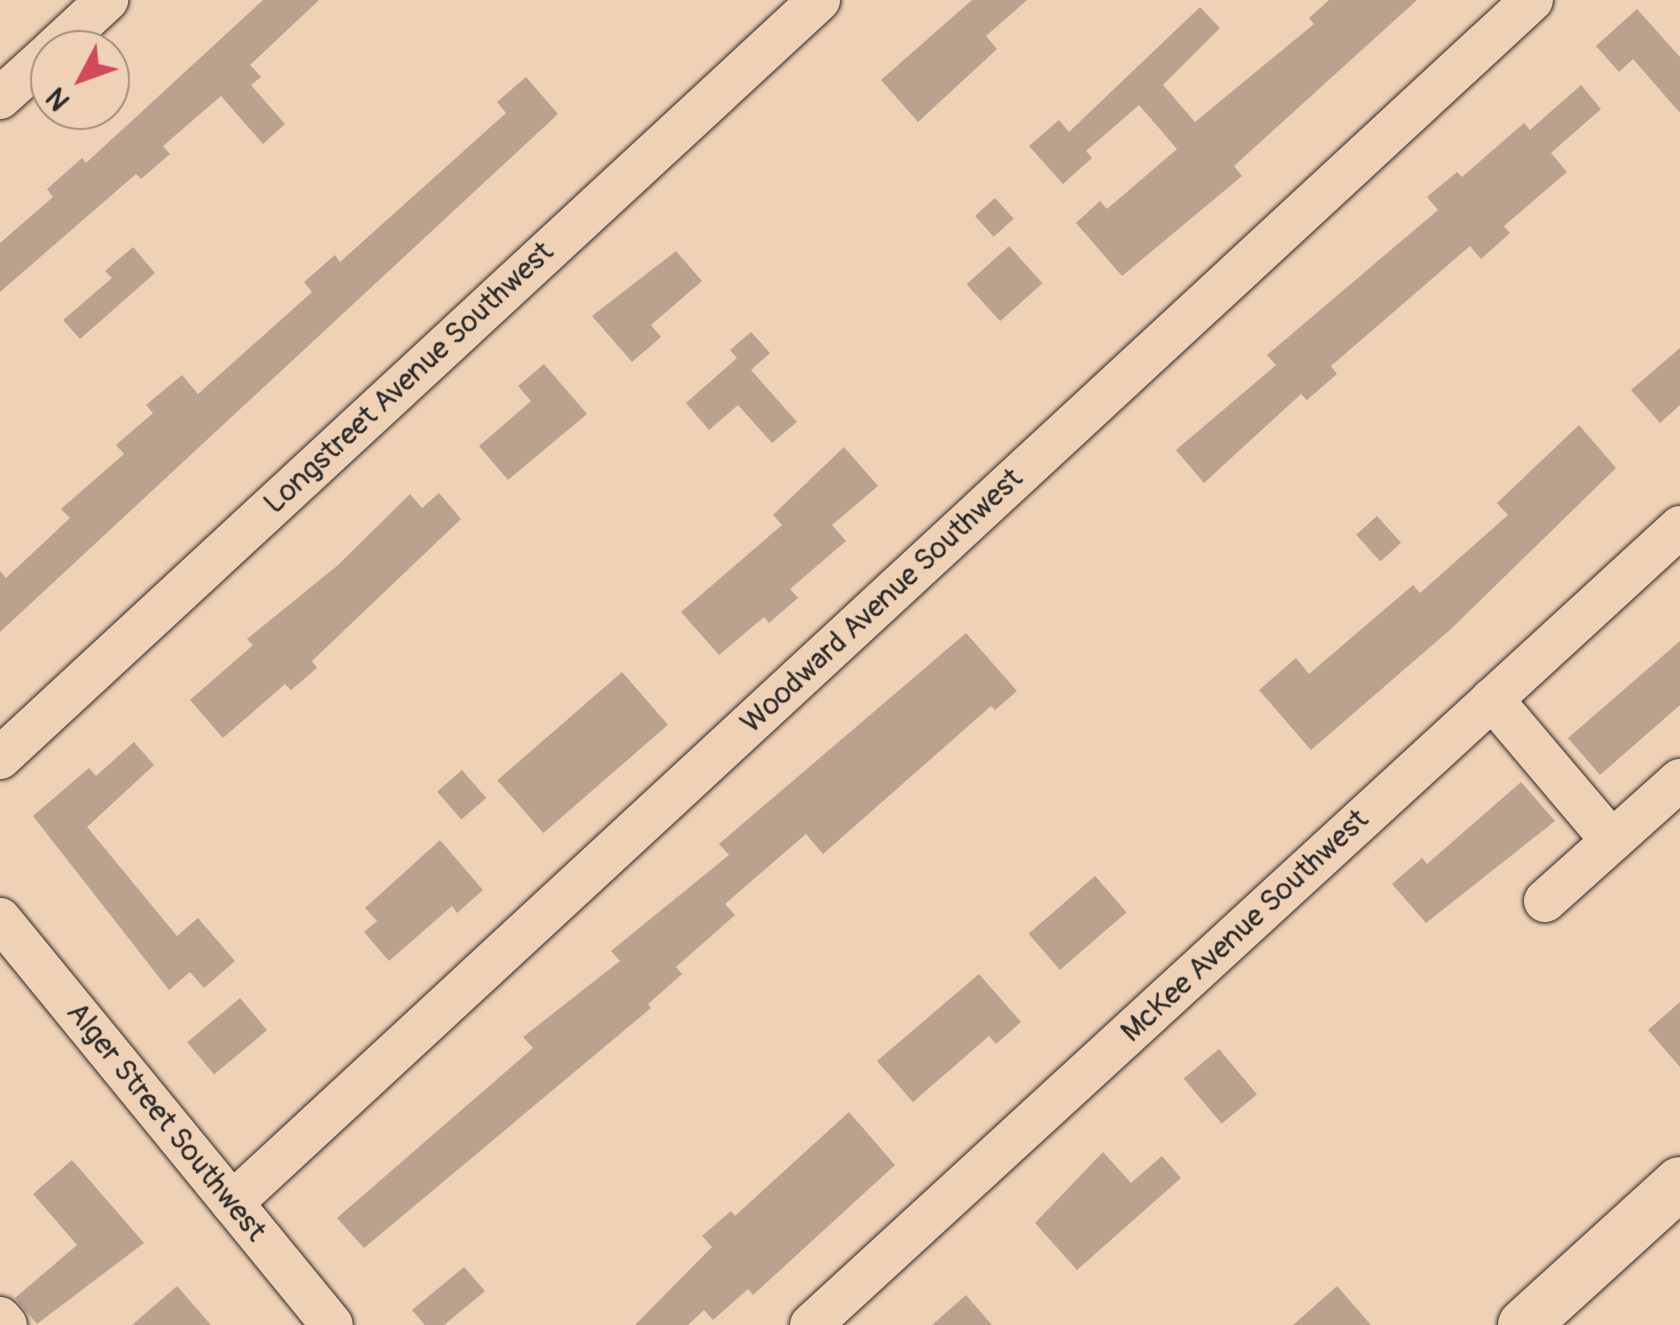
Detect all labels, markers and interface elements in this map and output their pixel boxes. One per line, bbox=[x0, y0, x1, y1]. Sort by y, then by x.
north arrow bbox=[30, 30, 130, 130]
text: N bbox=[39, 80, 78, 117]
street label: Longstreet Avenue Southwest bbox=[257, 234, 561, 522]
street label: Woodward Avenue Southwest bbox=[734, 461, 1030, 741]
street label: McKee Avenue Southwest bbox=[1114, 802, 1376, 1050]
street label: Alger Street Southwest bbox=[59, 995, 273, 1249]

